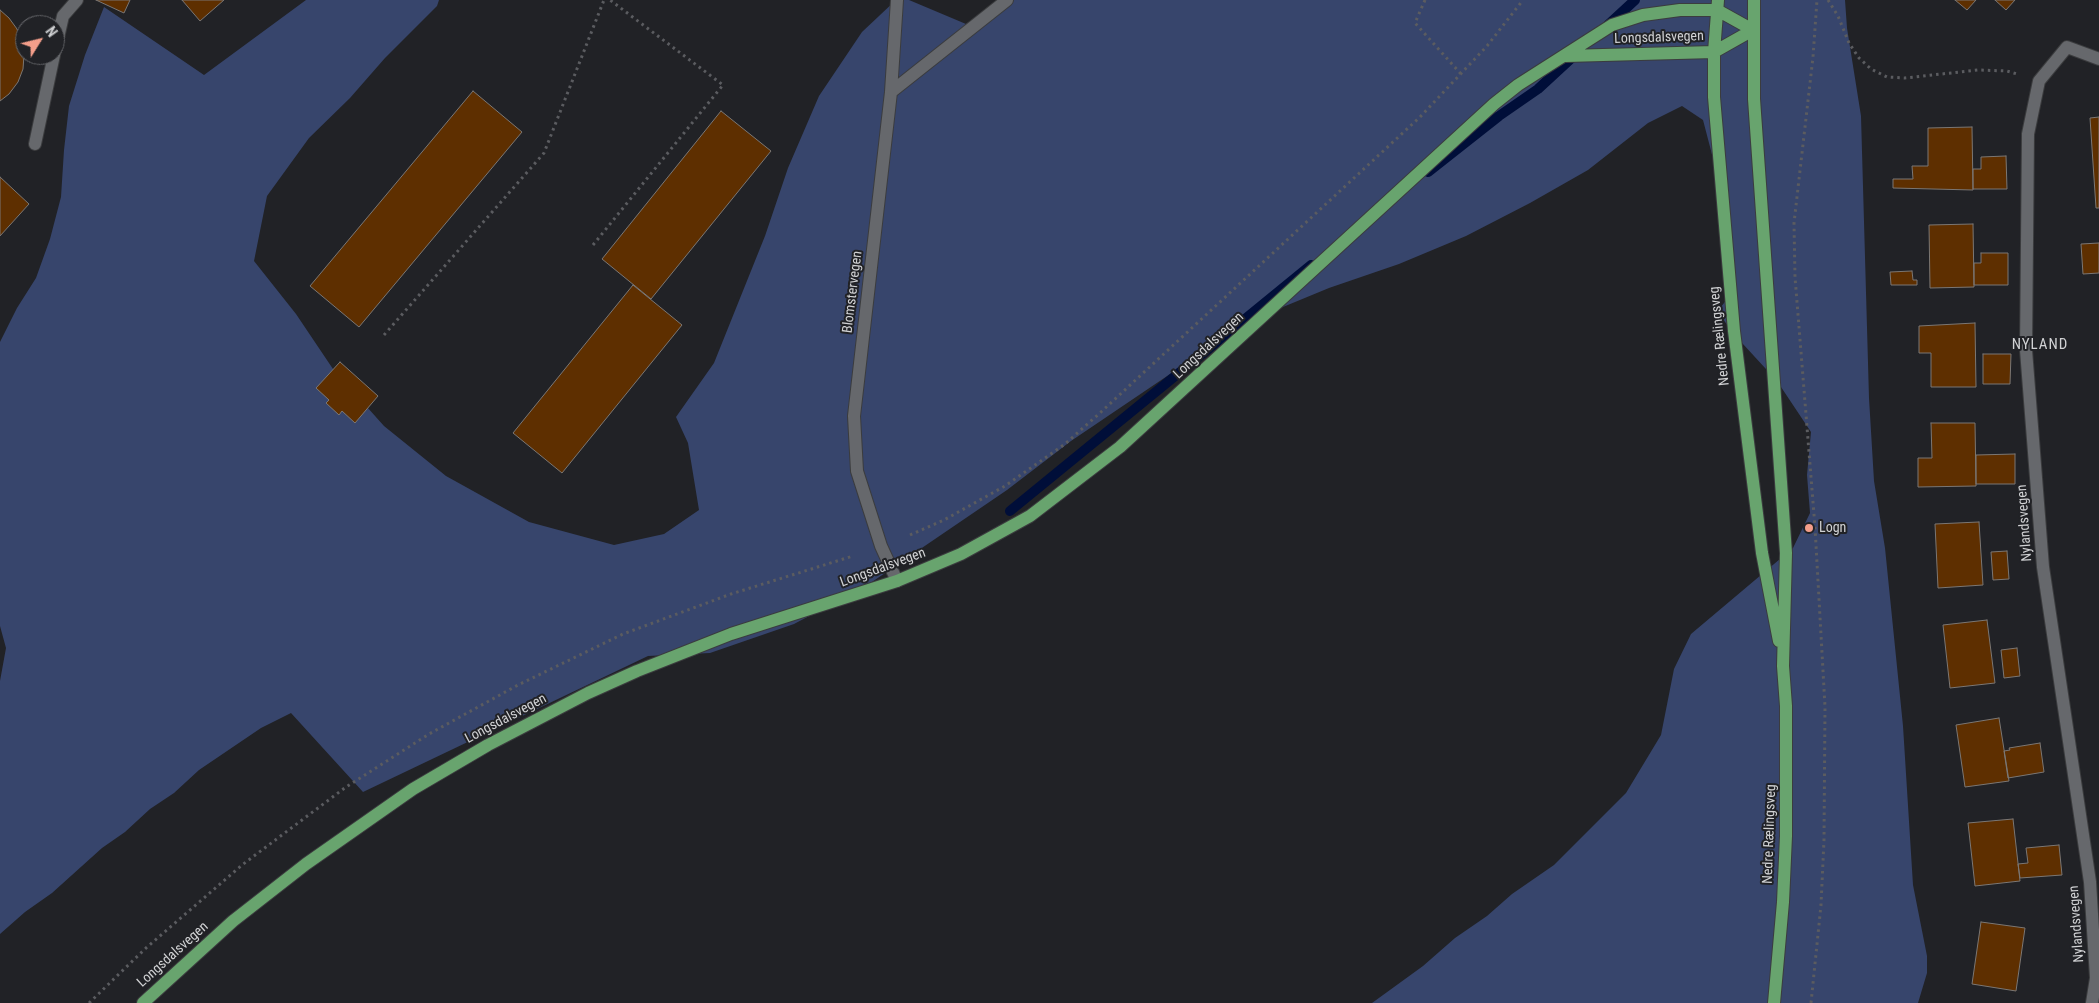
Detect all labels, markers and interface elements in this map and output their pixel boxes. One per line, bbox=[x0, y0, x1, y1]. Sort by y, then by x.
north arrow bbox=[15, 15, 65, 65]
text: N bbox=[42, 24, 60, 40]
street label: Longsdalsvegen bbox=[1614, 28, 1704, 48]
street label: Blomstervegen bbox=[840, 250, 866, 334]
street label: Nedre Rælingsveg bbox=[1706, 286, 1734, 386]
street label: Longsdalsvegen bbox=[1170, 309, 1248, 383]
district label: NYLAND bbox=[2011, 336, 2069, 354]
street label: Nylandsvegen bbox=[2014, 484, 2036, 562]
place label: Logn bbox=[1819, 520, 1846, 536]
marker: Logn bbox=[1803, 522, 1815, 534]
street label: Longsdalsvegen bbox=[838, 545, 928, 591]
street label: Longsdalsvegen bbox=[462, 691, 550, 747]
street label: Nedre Rælingsveg bbox=[1760, 784, 1780, 884]
street label: Nylandsvegen bbox=[2066, 885, 2088, 963]
street label: Longsdalsvegen bbox=[134, 919, 212, 991]

